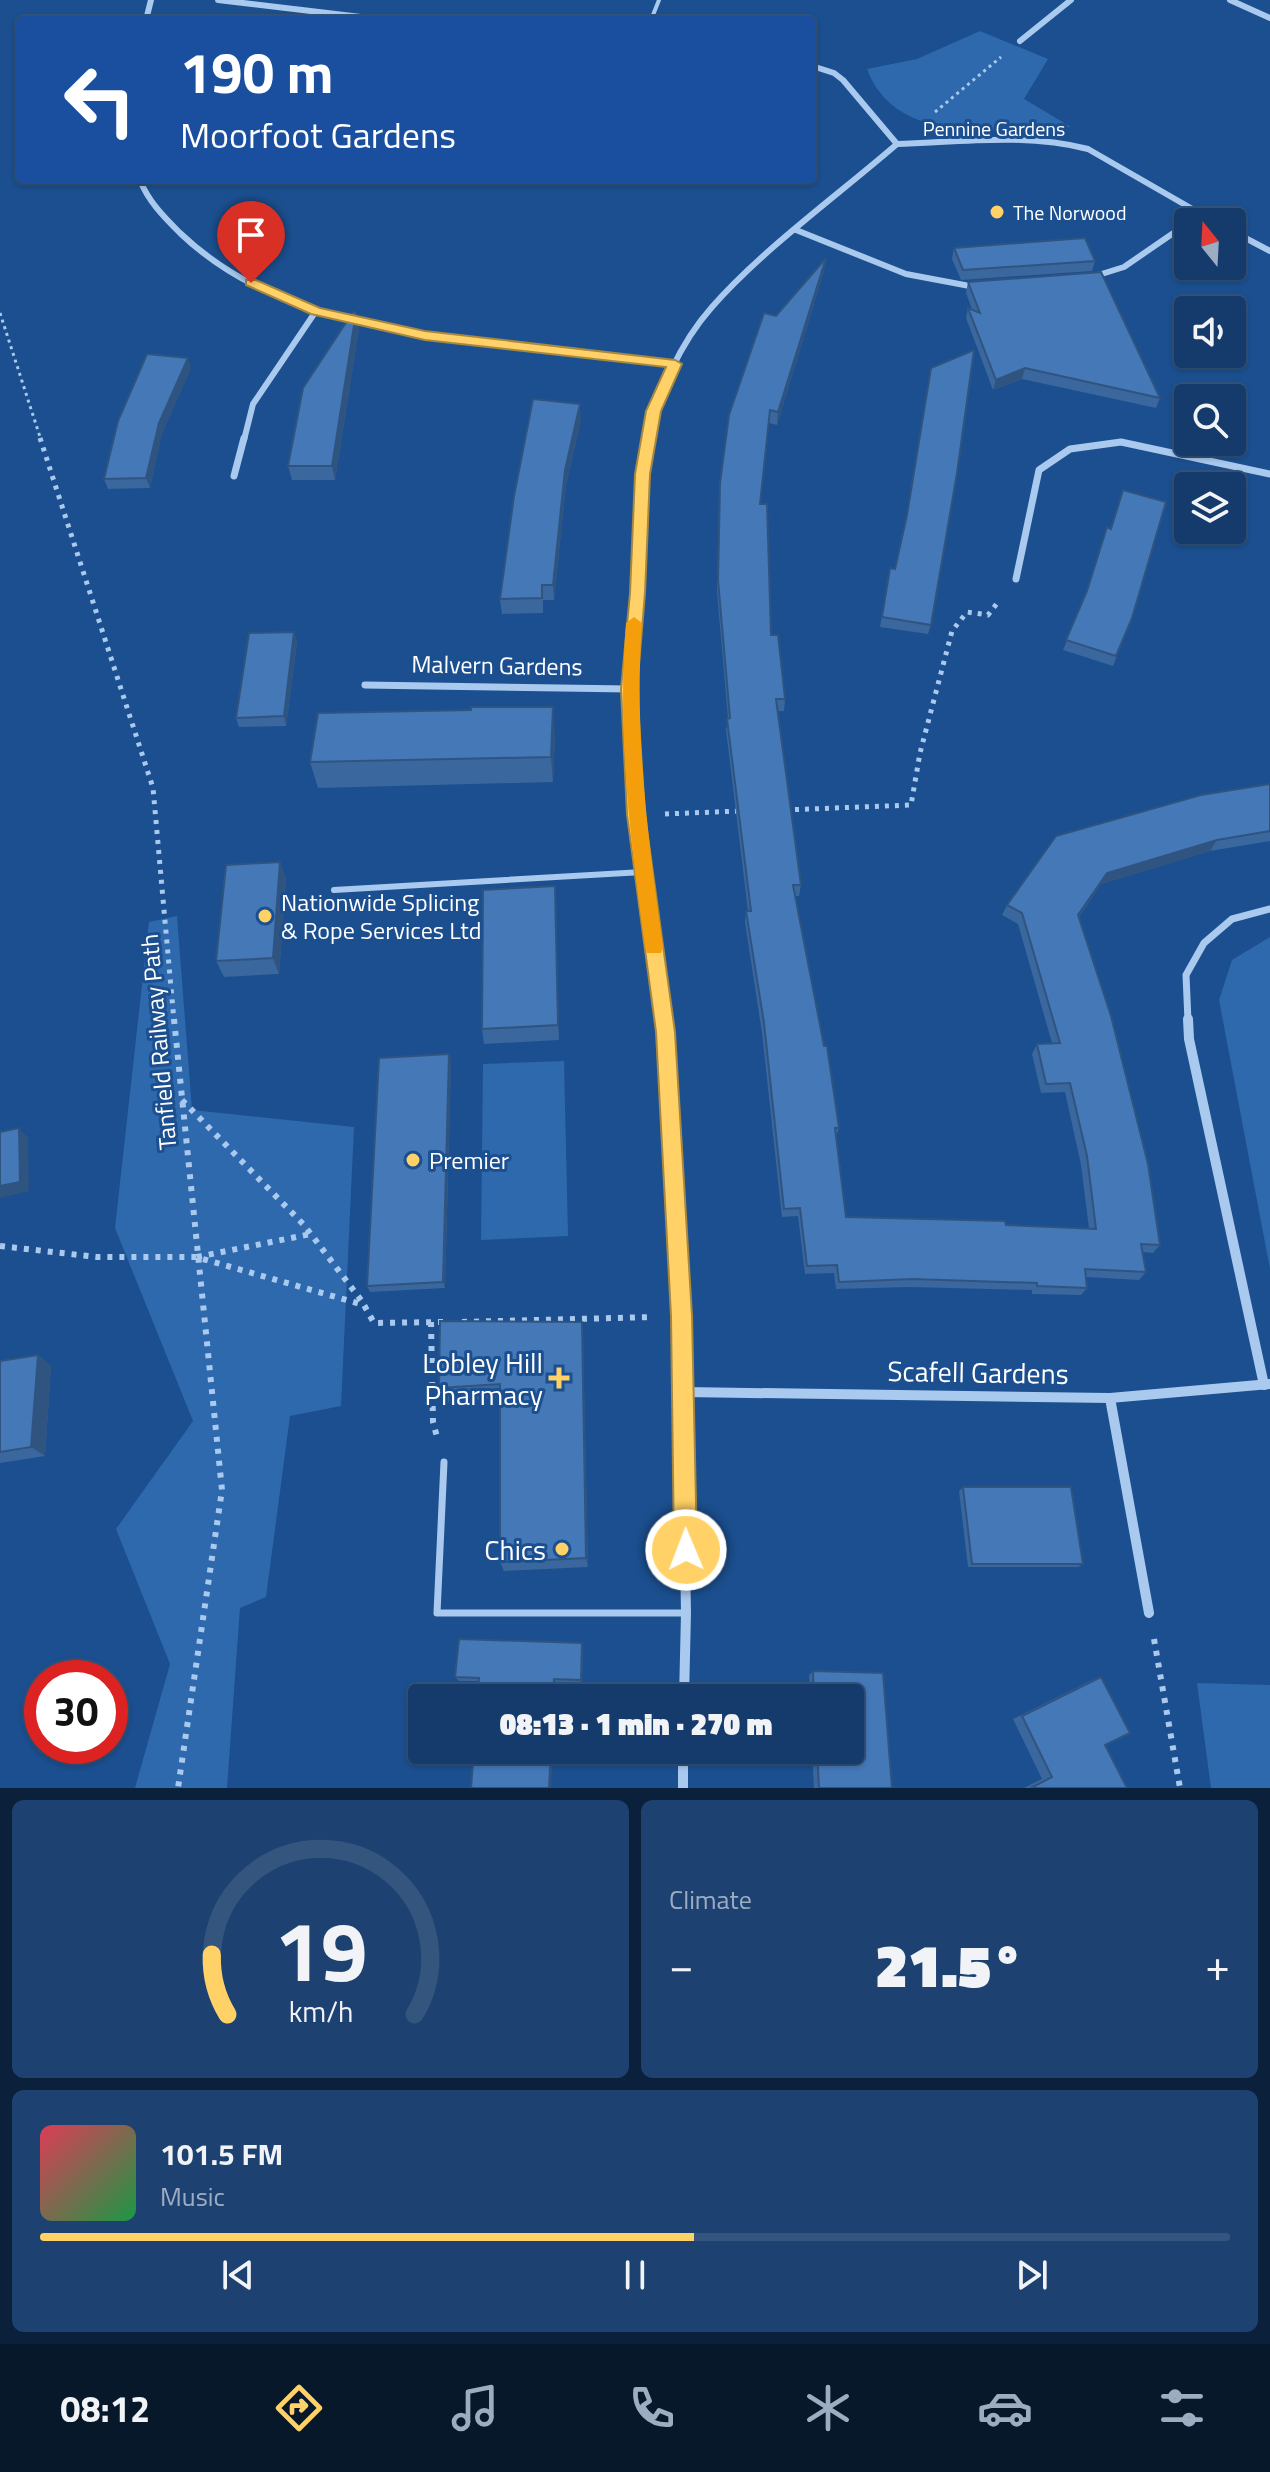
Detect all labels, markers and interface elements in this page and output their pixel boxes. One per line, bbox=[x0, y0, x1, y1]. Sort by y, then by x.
text: 190 m bbox=[180, 30, 333, 115]
icon: left bbox=[48, 48, 152, 152]
text: Moorfoot Gardens bbox=[180, 107, 456, 162]
street label: Pennine Gardens bbox=[923, 113, 1065, 144]
place label: The Norwood bbox=[1013, 197, 1127, 228]
pin bbox=[217, 201, 285, 283]
marker: The Norwood bbox=[988, 203, 1006, 221]
north arrow bbox=[1174, 208, 1246, 280]
map controls bbox=[1174, 208, 1246, 544]
icon: arrive bbox=[229, 213, 273, 257]
button: sound bbox=[1174, 296, 1246, 368]
button: search bbox=[1174, 384, 1246, 456]
button: layers bbox=[1174, 472, 1246, 544]
street label: Malvern Gardens bbox=[411, 646, 583, 684]
place label: Nationwide Splicing & Rope Services Ltd bbox=[281, 884, 481, 948]
marker: Nationwide Splicing & Rope Services Ltd bbox=[256, 907, 274, 925]
street label: Tanfield Railway Path bbox=[131, 933, 185, 1151]
place label: Premier bbox=[429, 1142, 509, 1178]
marker: Premier bbox=[404, 1151, 422, 1169]
place label: Lobley Hill Pharmacy bbox=[422, 1341, 543, 1416]
street label: Scafell Gardens bbox=[887, 1349, 1069, 1395]
marker: Lobley Hill Pharmacy bbox=[550, 1369, 568, 1387]
position arrow bbox=[644, 1508, 728, 1592]
place label: Chics bbox=[484, 1528, 546, 1571]
marker: Chics bbox=[553, 1540, 571, 1558]
speed limit sign: 30 bbox=[24, 1660, 128, 1764]
text: 08:13 · 1 min · 270 m bbox=[500, 1701, 772, 1747]
text: Climate bbox=[669, 1880, 752, 1919]
text: 19 bbox=[274, 1887, 367, 2013]
text: 21.5° bbox=[875, 1919, 1024, 2010]
text: − bbox=[669, 1931, 694, 1998]
text: + bbox=[1205, 1931, 1230, 1998]
text: km/h bbox=[288, 1990, 353, 2033]
text: 101.5 FM bbox=[160, 2131, 283, 2177]
text: Music bbox=[160, 2177, 225, 2216]
icon: previous bbox=[216, 2253, 260, 2297]
icon: pause bbox=[613, 2253, 657, 2297]
icon: next bbox=[1010, 2253, 1054, 2297]
icon: directions bbox=[271, 2380, 327, 2436]
icon: music bbox=[447, 2380, 503, 2436]
icon: phone bbox=[624, 2380, 680, 2436]
icon: climate bbox=[800, 2380, 856, 2436]
icon: car bbox=[977, 2380, 1033, 2436]
icon: filters bbox=[1154, 2380, 1210, 2436]
text: 08:12 bbox=[60, 2381, 150, 2436]

